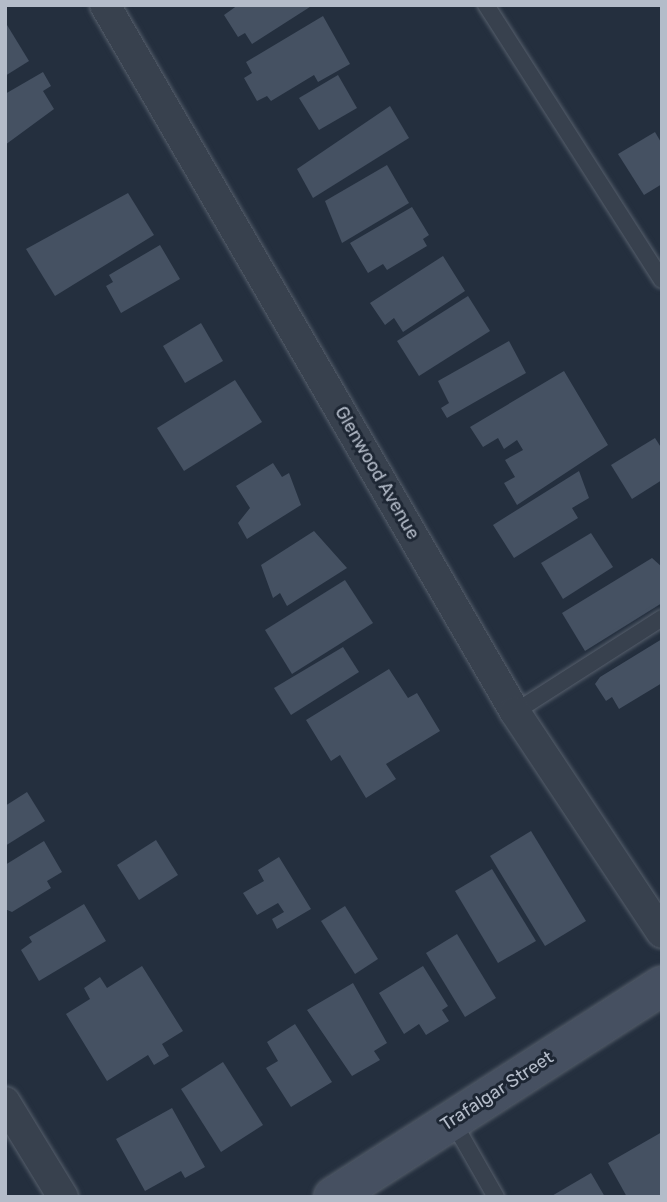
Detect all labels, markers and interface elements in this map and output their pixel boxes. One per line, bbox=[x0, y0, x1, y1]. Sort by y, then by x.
street label: Glenwood Avenue bbox=[330, 402, 424, 544]
street label: Trafalgar Street bbox=[436, 1046, 558, 1136]

